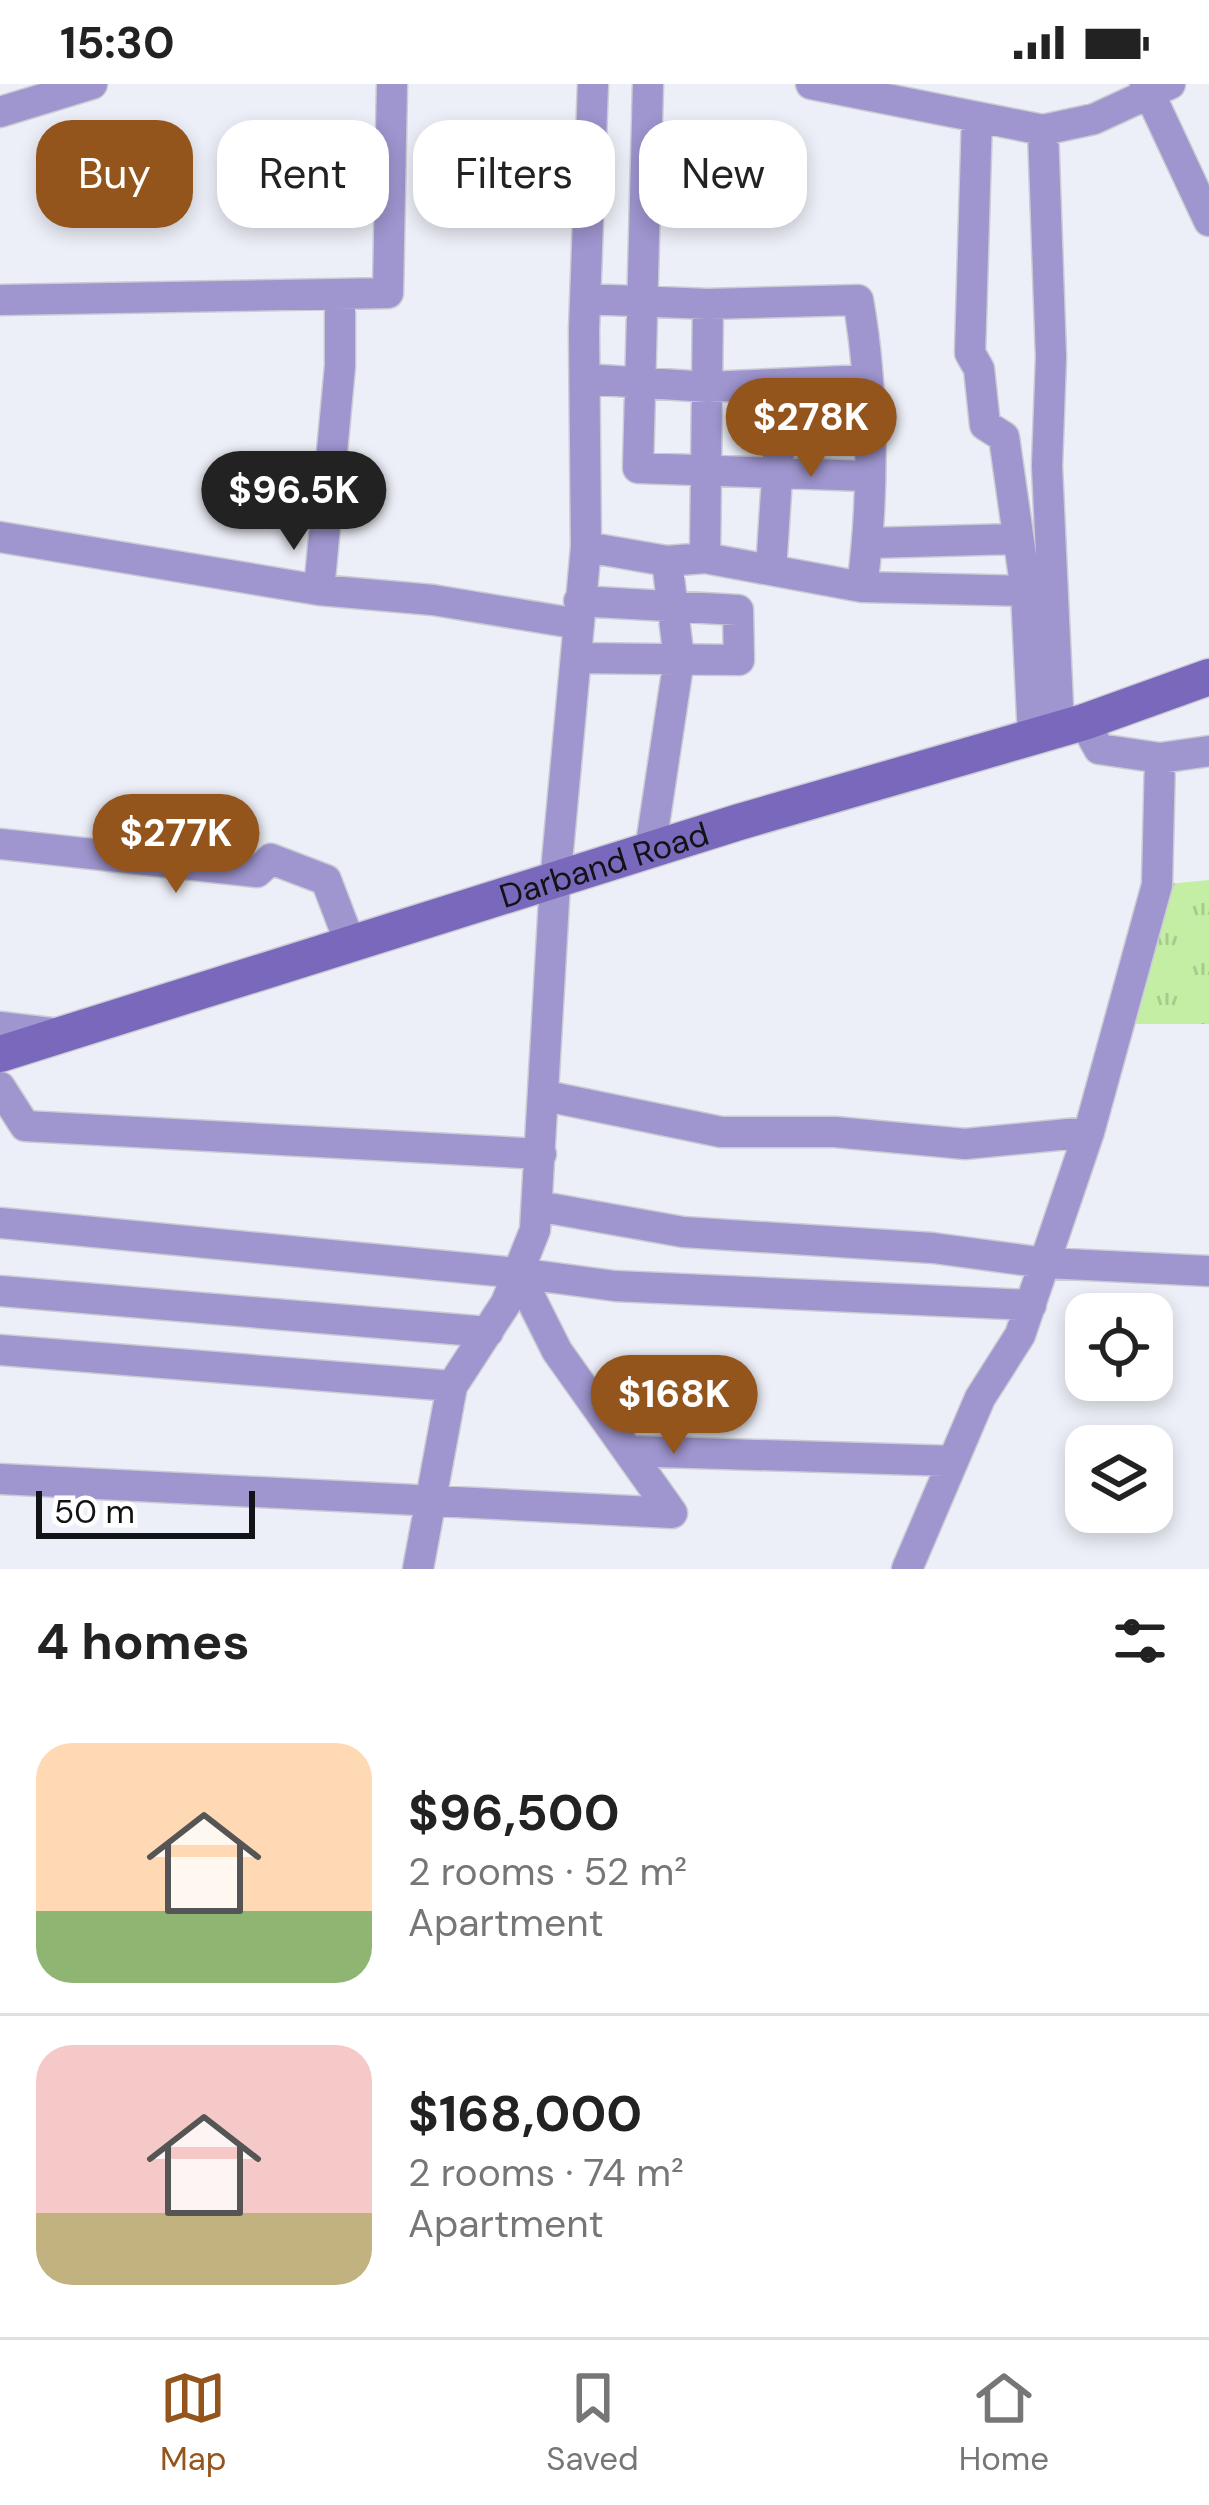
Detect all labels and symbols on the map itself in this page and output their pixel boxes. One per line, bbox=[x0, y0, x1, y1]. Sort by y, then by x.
pin: $278K bbox=[727, 378, 895, 480]
pin: $96.5K bbox=[196, 451, 392, 553]
pin: $277K bbox=[92, 794, 260, 896]
street label: Darband Road bbox=[494, 812, 714, 918]
pin: $168K bbox=[590, 1355, 758, 1457]
scale bar bbox=[36, 1485, 255, 1538]

